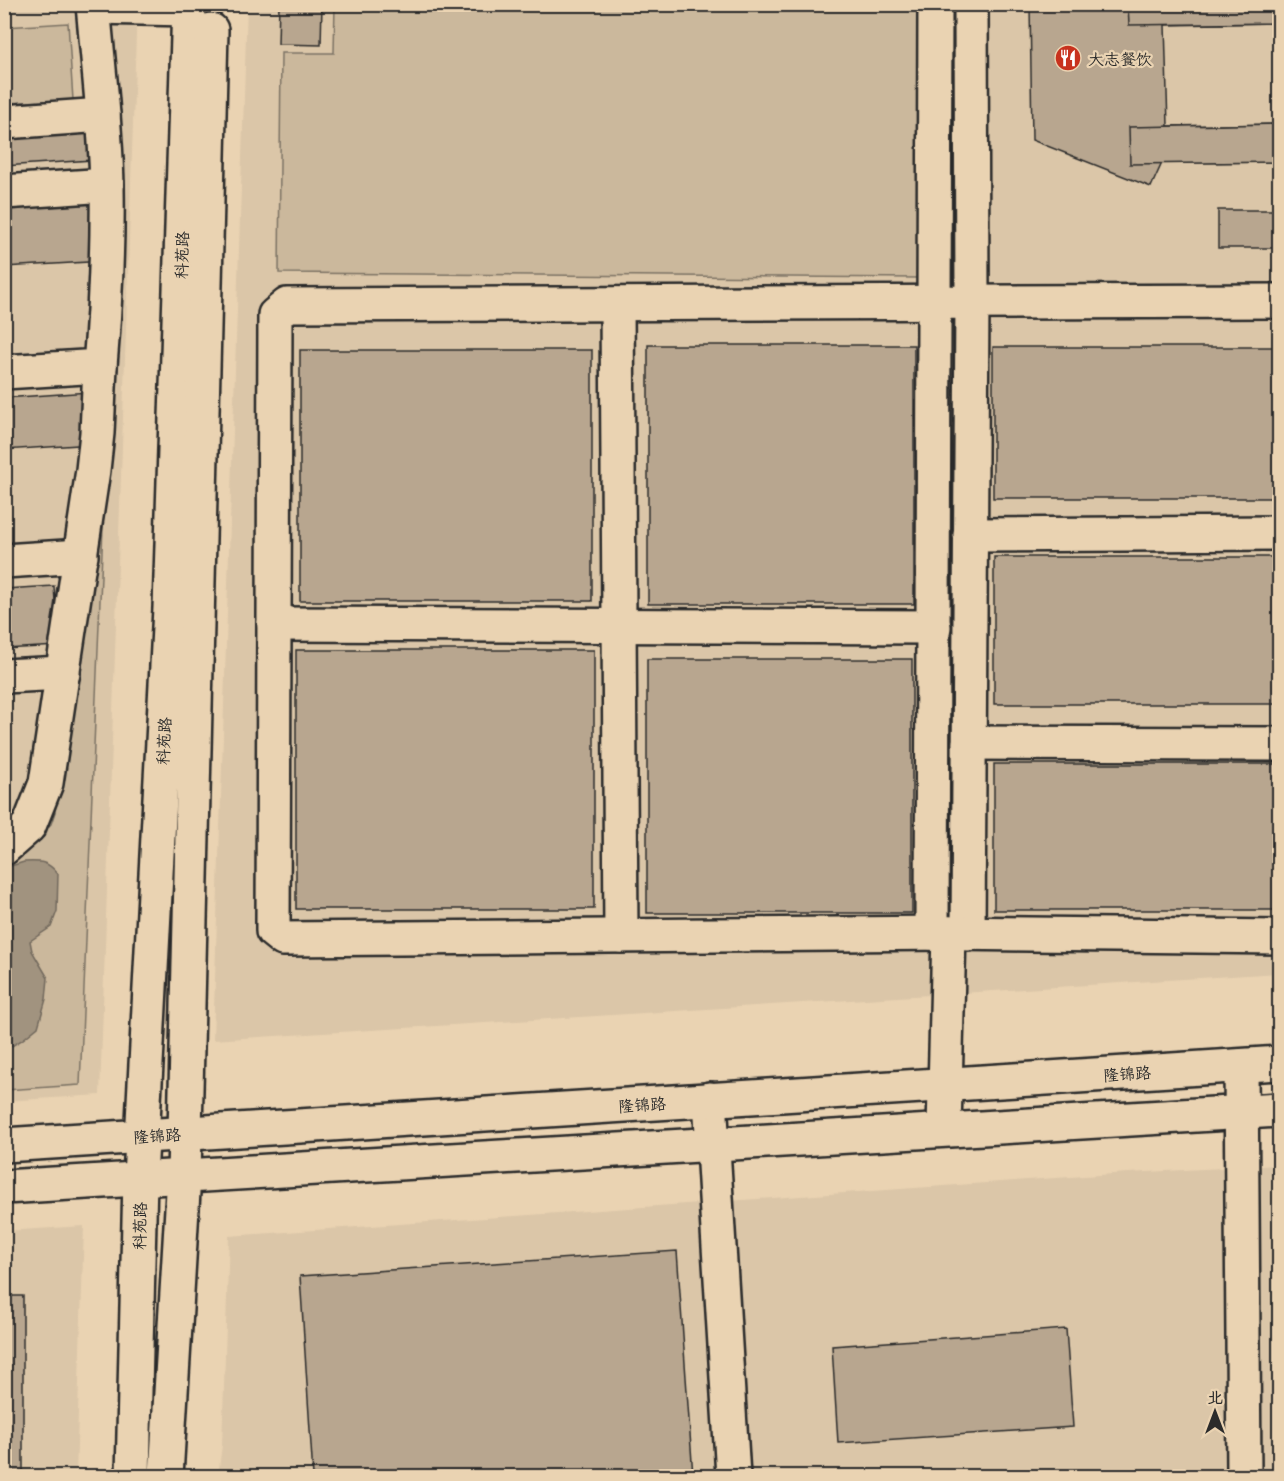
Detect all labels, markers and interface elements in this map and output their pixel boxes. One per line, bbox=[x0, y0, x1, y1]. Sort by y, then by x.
restaurant icon: 大志餐饮 bbox=[1053, 43, 1083, 73]
place label: 大志餐饮 bbox=[1088, 48, 1152, 69]
street label: 科苑路 bbox=[170, 231, 192, 279]
street label: 科苑路 bbox=[151, 716, 175, 766]
street label: 隆锦路 bbox=[1102, 1061, 1152, 1085]
street label: 隆锦路 bbox=[617, 1092, 667, 1116]
street label: 隆锦路 bbox=[132, 1123, 182, 1147]
street label: 科苑路 bbox=[128, 1202, 150, 1250]
north arrow bbox=[1185, 1382, 1245, 1442]
text: 北 bbox=[1207, 1386, 1223, 1407]

